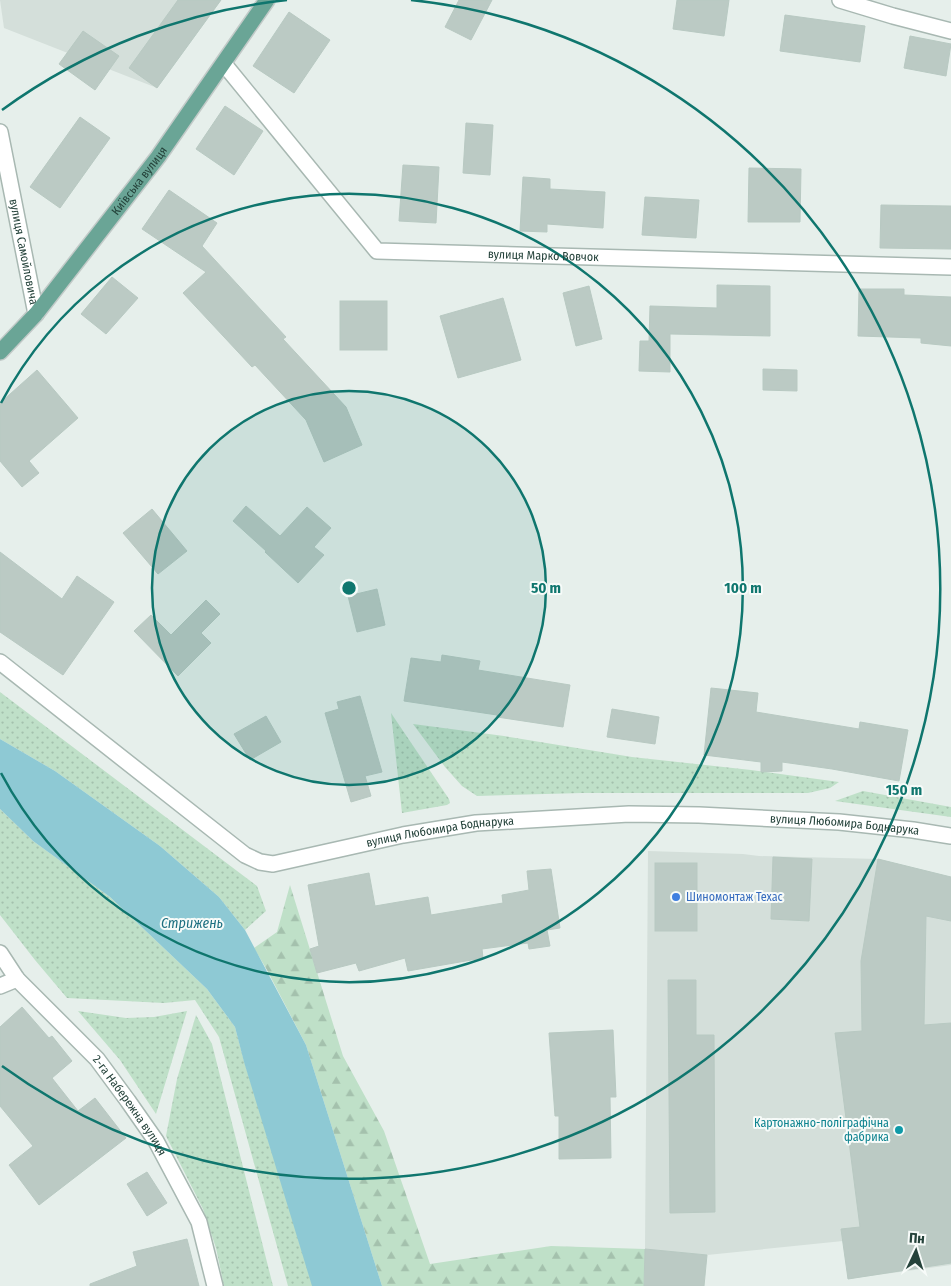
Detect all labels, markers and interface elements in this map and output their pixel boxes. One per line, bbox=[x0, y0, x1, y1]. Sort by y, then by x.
street label: Київська вулиця bbox=[109, 144, 170, 218]
street label: вулиця Самойловича bbox=[6, 198, 41, 306]
street label: вулиця Марко Вовчок bbox=[488, 247, 599, 264]
centre of rings bbox=[340, 579, 358, 597]
text: 50 m bbox=[531, 579, 561, 597]
text: 100 m bbox=[724, 579, 762, 597]
text: 150 m bbox=[886, 781, 922, 799]
street label: вулиця Любомира Боднарука bbox=[770, 812, 920, 838]
street label: вулиця Любомира Боднарука bbox=[365, 814, 515, 850]
place label: Шиномонтаж Техас bbox=[686, 890, 783, 904]
marker: Шиномонтаж Техас bbox=[670, 891, 682, 903]
water label: Стрижень bbox=[161, 915, 223, 932]
street label: 2-га Набережна вулиця bbox=[90, 1052, 169, 1158]
place label: Картонажно-поліграфічна фабрика bbox=[754, 1116, 889, 1144]
marker: Картонажно-поліграфічна фабрика bbox=[893, 1124, 905, 1136]
north arrow bbox=[891, 1226, 941, 1276]
text: Пн bbox=[908, 1229, 925, 1248]

